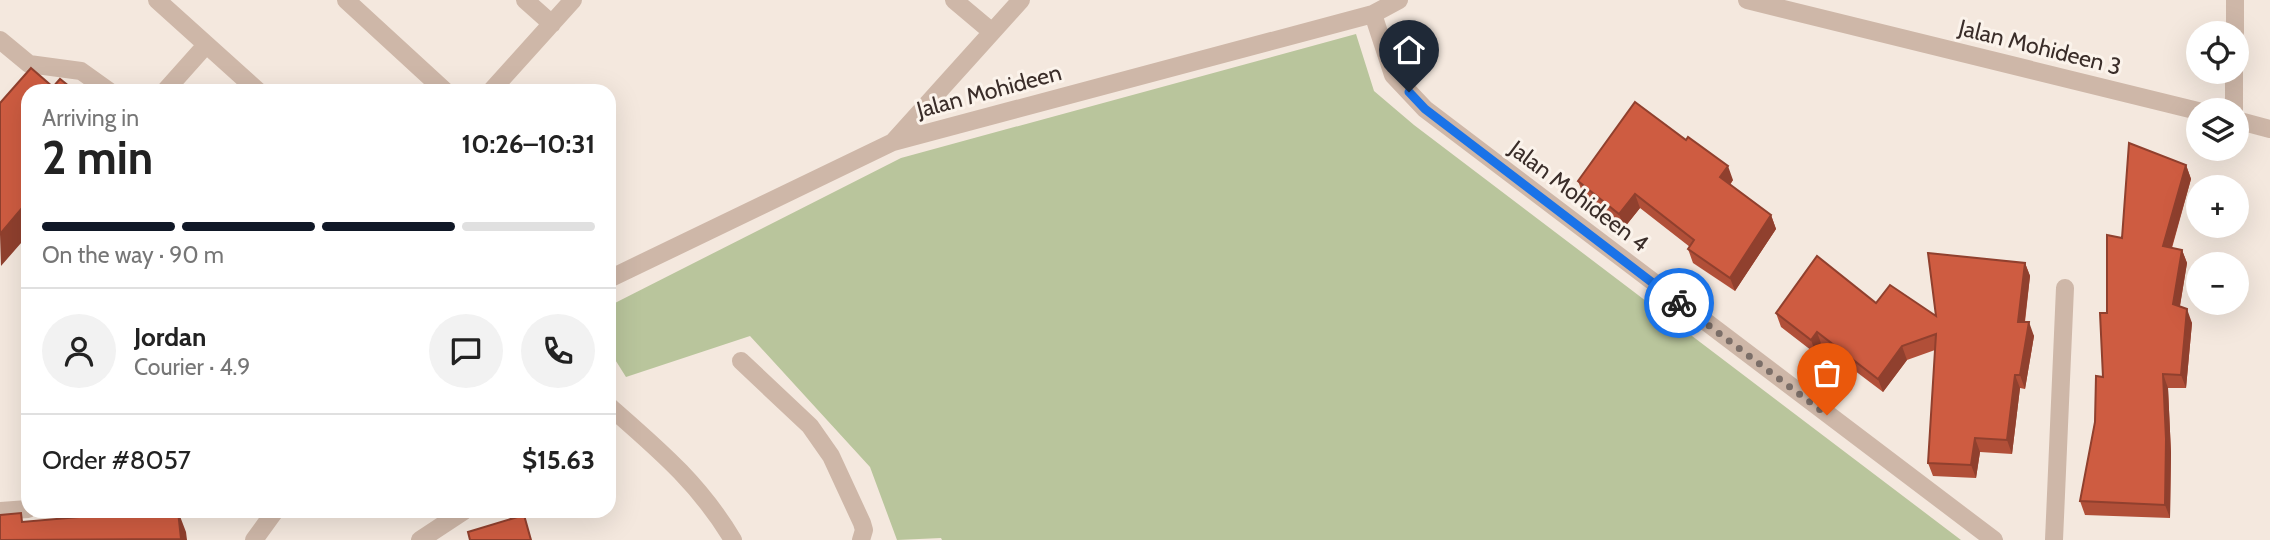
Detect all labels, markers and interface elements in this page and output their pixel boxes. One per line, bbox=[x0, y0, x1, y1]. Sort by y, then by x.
street label: Jalan Mohideen 3 bbox=[1955, 13, 2124, 81]
pin bbox=[1379, 20, 1439, 92]
map controls bbox=[2186, 21, 2249, 315]
button: locate bbox=[2186, 21, 2249, 84]
icon: home bbox=[1390, 31, 1428, 69]
street label: Jalan Mohideen bbox=[913, 58, 1064, 124]
button: layers bbox=[2186, 98, 2249, 161]
text: Arriving in bbox=[42, 104, 139, 132]
text: 10:26–10:31 bbox=[462, 128, 595, 160]
text: 2 min bbox=[42, 130, 153, 186]
street label: Jalan Mohideen 4 bbox=[1503, 134, 1654, 257]
button: + bbox=[2186, 175, 2249, 238]
text: On the way · 90 m bbox=[42, 241, 224, 269]
button: − bbox=[2186, 252, 2249, 315]
courier bbox=[1644, 268, 1714, 338]
icon: bike bbox=[1660, 284, 1698, 322]
button: person bbox=[42, 314, 116, 388]
button: chat bbox=[429, 314, 503, 388]
button: phone bbox=[521, 314, 595, 388]
text: Jordan bbox=[134, 321, 206, 353]
pin bbox=[1797, 343, 1857, 415]
text: Courier · 4.9 bbox=[134, 353, 250, 381]
icon: bag bbox=[1808, 354, 1846, 392]
text: Order #8057 bbox=[42, 444, 191, 476]
text: $15.63 bbox=[522, 444, 595, 476]

